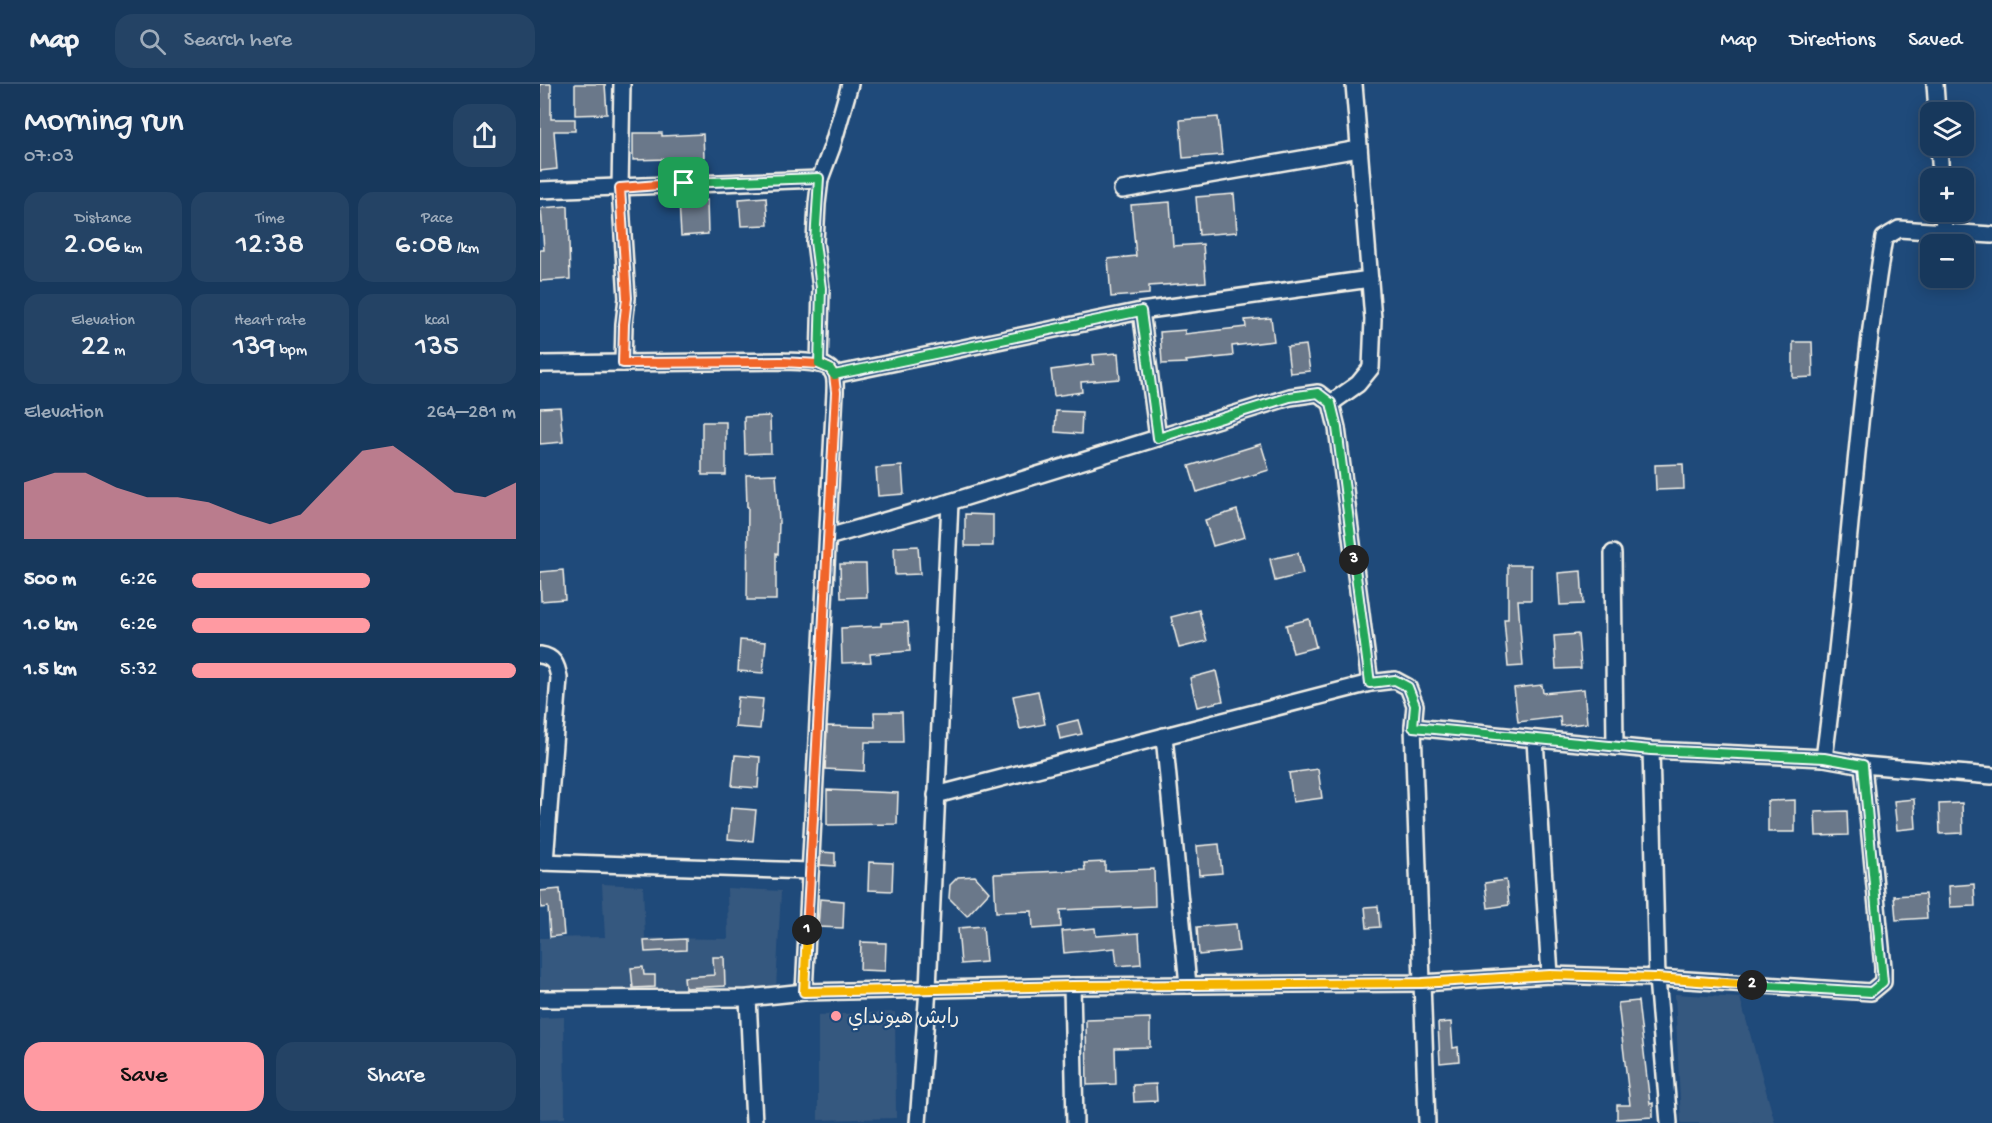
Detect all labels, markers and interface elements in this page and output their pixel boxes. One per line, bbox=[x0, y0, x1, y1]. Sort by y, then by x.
search box bbox=[115, 14, 535, 68]
text: Map bbox=[30, 25, 79, 58]
icon: search bbox=[136, 25, 169, 58]
text: Search here bbox=[184, 28, 292, 54]
text: Map bbox=[1720, 29, 1757, 54]
text: Directions bbox=[1790, 29, 1875, 54]
text: Saved bbox=[1908, 29, 1962, 54]
map controls bbox=[1920, 102, 1974, 288]
button: layers bbox=[1920, 102, 1974, 156]
text: Morning run bbox=[24, 104, 184, 142]
button: share bbox=[453, 104, 516, 167]
text: 07:03 bbox=[24, 146, 74, 169]
pin bbox=[658, 157, 709, 208]
icon: arrive bbox=[667, 166, 700, 199]
button: + bbox=[1920, 168, 1974, 222]
text: Distance bbox=[75, 210, 131, 229]
text: Time bbox=[255, 210, 285, 229]
text: Pace bbox=[421, 210, 453, 229]
text: 2.06 bbox=[64, 229, 120, 264]
text: 12:38 bbox=[236, 229, 304, 264]
text: 6:08 bbox=[395, 229, 453, 264]
button: − bbox=[1920, 234, 1974, 288]
text: km bbox=[120, 240, 142, 259]
text: /km bbox=[453, 240, 479, 259]
text: Elevation bbox=[71, 312, 135, 331]
text: Heart rate bbox=[234, 312, 306, 331]
text: kcal bbox=[425, 312, 449, 331]
text: 22 bbox=[81, 331, 110, 366]
text: 139 bbox=[233, 331, 276, 366]
text: 135 bbox=[415, 331, 459, 366]
text: m bbox=[110, 342, 125, 361]
text: bpm bbox=[276, 342, 307, 361]
text: Elevation bbox=[24, 402, 104, 425]
text: 264–281 m bbox=[427, 402, 516, 425]
pin: 3 bbox=[1339, 545, 1369, 575]
text: 3 bbox=[1350, 550, 1358, 569]
text: 500 m bbox=[24, 569, 76, 592]
text: 6:26 bbox=[120, 569, 156, 592]
text: 1.0 km bbox=[24, 614, 78, 637]
text: 6:26 bbox=[120, 614, 156, 637]
text: 1.5 km bbox=[24, 659, 77, 682]
text: 5:32 bbox=[120, 659, 157, 682]
pin: 1 bbox=[792, 915, 822, 945]
text: 1 bbox=[804, 920, 810, 939]
pin: 2 bbox=[1737, 970, 1767, 1000]
text: 2 bbox=[1748, 975, 1756, 994]
place label: رابش هيونداي bbox=[848, 1007, 959, 1031]
marker: رابش هيونداي bbox=[829, 1009, 843, 1023]
button: Save bbox=[24, 1042, 264, 1111]
button: Share bbox=[276, 1042, 516, 1111]

